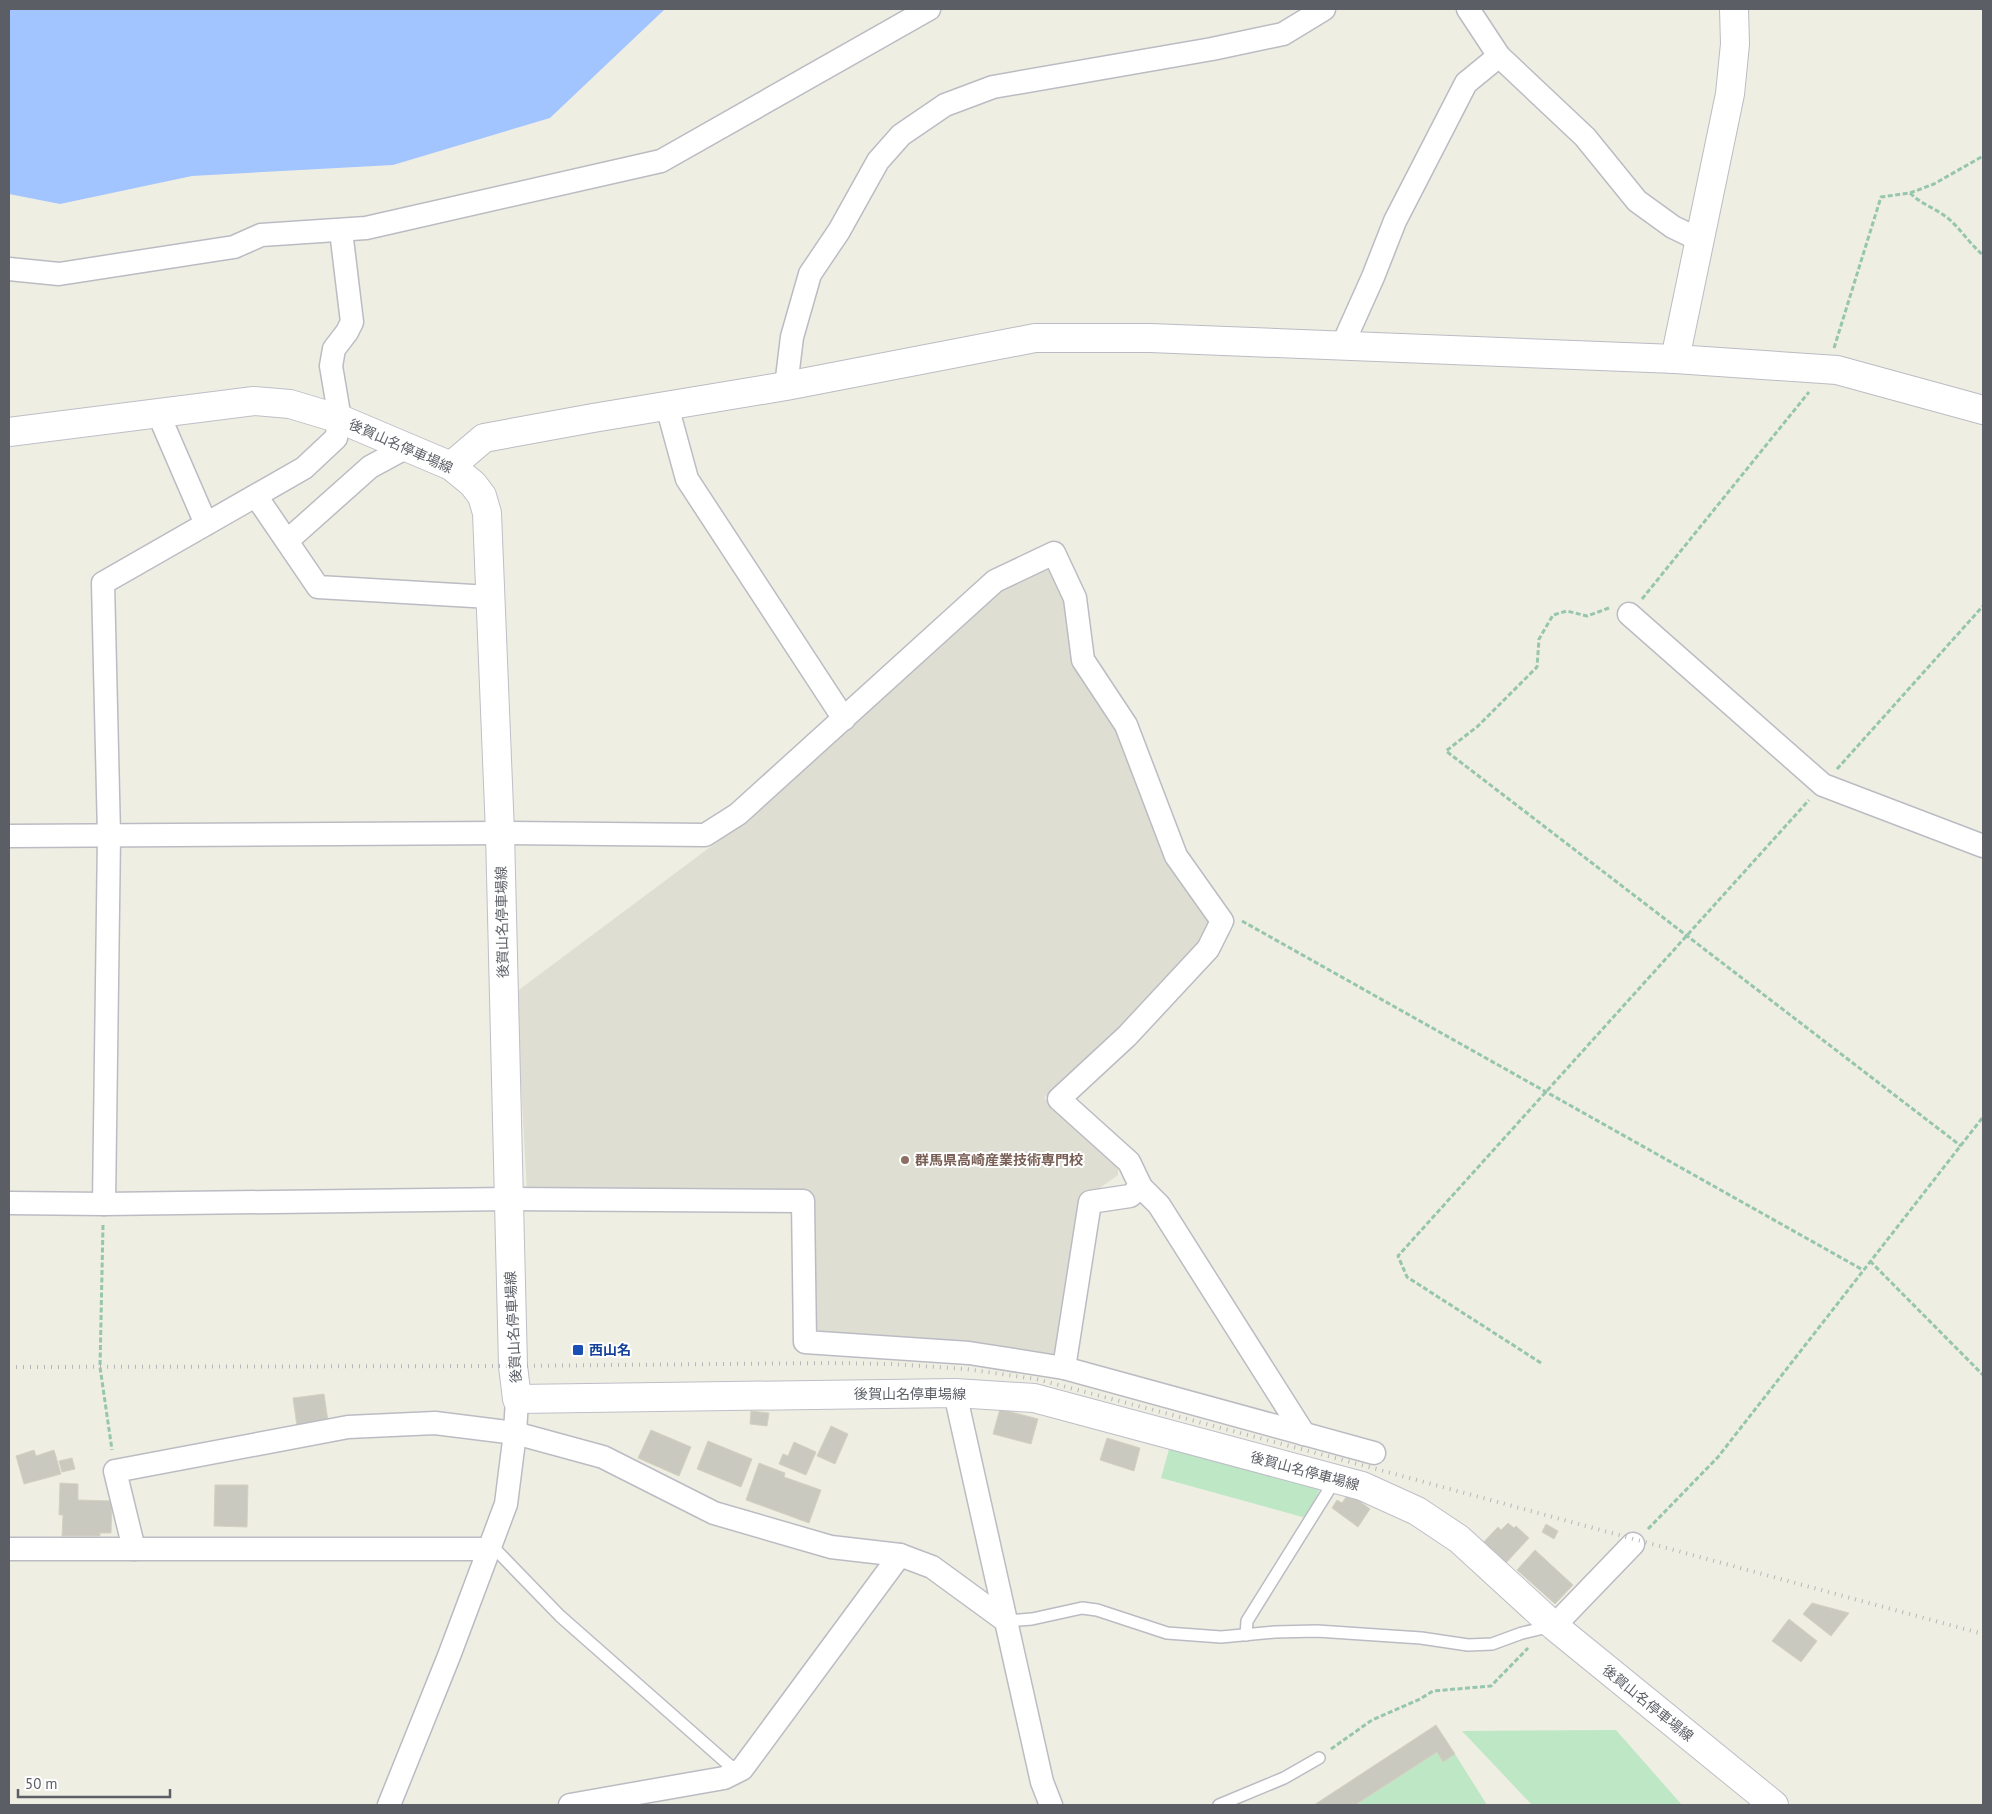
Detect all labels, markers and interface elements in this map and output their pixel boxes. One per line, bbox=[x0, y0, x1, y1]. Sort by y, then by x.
street label: 後賀山名停車場線 bbox=[346, 415, 456, 477]
street label: 後賀山名停車場線 bbox=[492, 866, 512, 978]
place label: 群馬県高崎産業技術専門校 bbox=[915, 1151, 1083, 1169]
marker: 群馬県高崎産業技術専門校 bbox=[899, 1154, 911, 1166]
street label: 後賀山名停車場線 bbox=[501, 1271, 525, 1383]
place label: 西山名 bbox=[589, 1341, 631, 1359]
marker: 西山名 bbox=[571, 1343, 585, 1357]
street label: 後賀山名停車場線 bbox=[854, 1385, 966, 1403]
street label: 後賀山名停車場線 bbox=[1249, 1448, 1361, 1494]
street label: 後賀山名停車場線 bbox=[1599, 1661, 1697, 1745]
scale bar bbox=[18, 1766, 170, 1798]
text: 50 m bbox=[25, 1774, 58, 1793]

